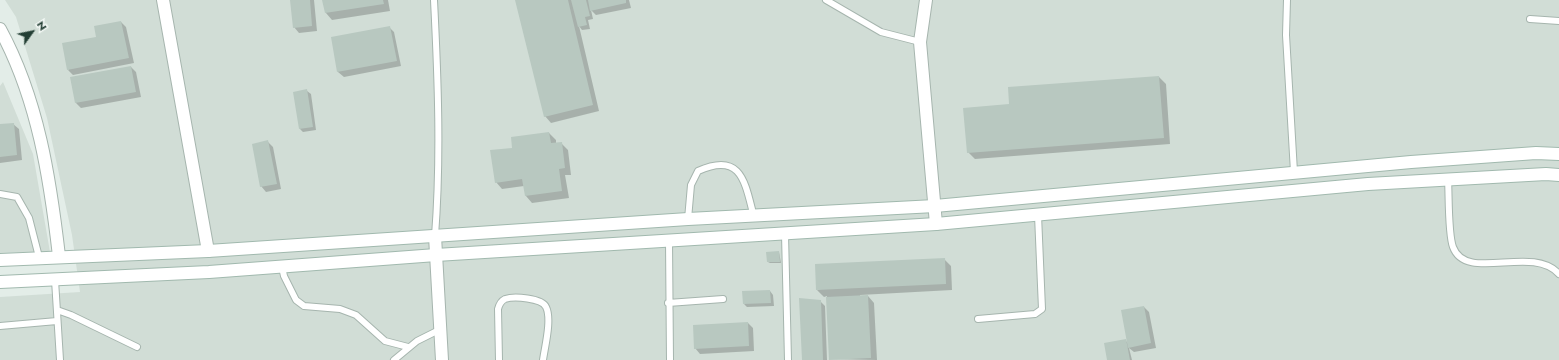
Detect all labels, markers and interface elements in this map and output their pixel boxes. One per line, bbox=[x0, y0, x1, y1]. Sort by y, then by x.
north arrow bbox=[12, 12, 52, 52]
text: N bbox=[33, 17, 51, 33]

